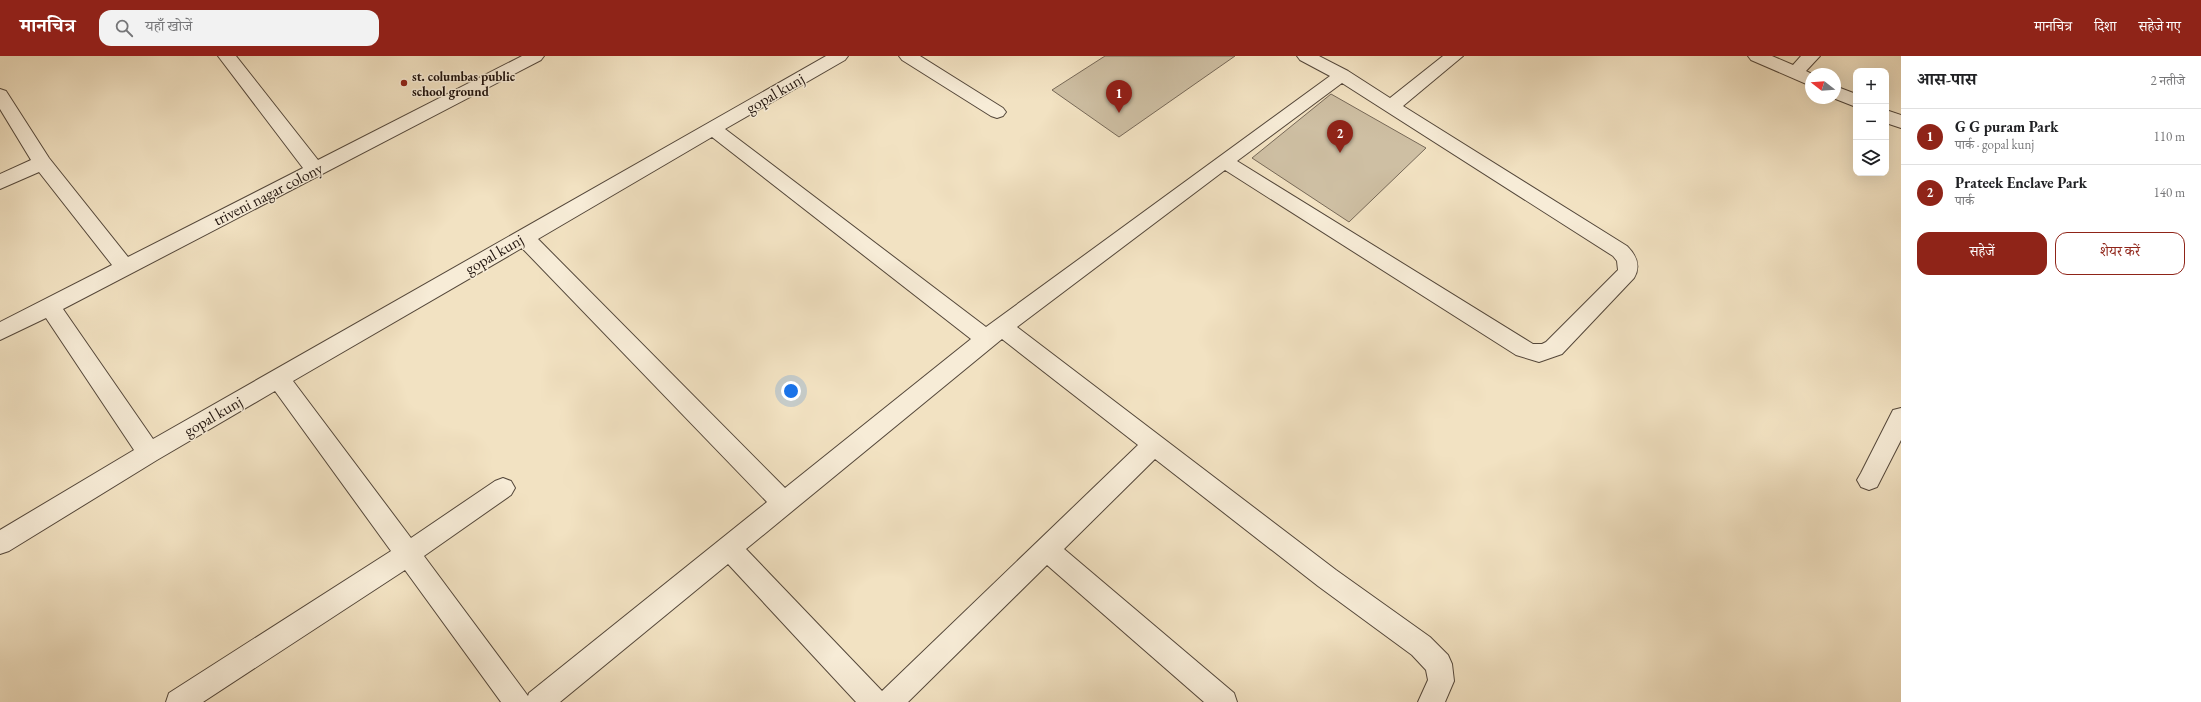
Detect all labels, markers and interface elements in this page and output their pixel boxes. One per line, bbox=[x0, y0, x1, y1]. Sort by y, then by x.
search box bbox=[99, 10, 379, 46]
text: मानचित्र bbox=[20, 13, 75, 38]
text: यहाँ खोजें bbox=[145, 16, 192, 35]
icon: search bbox=[113, 17, 135, 39]
text: मानचित्र bbox=[2034, 17, 2072, 35]
text: दिशा bbox=[2094, 17, 2116, 35]
text: सहेजे गए bbox=[2138, 17, 2181, 35]
place label: st. columbas public school ground bbox=[412, 68, 516, 100]
street label: gopal kunj bbox=[742, 68, 808, 118]
north arrow bbox=[1805, 68, 1841, 104]
map controls bbox=[1853, 68, 1889, 176]
button: + bbox=[1853, 68, 1889, 104]
text: आस-पास bbox=[1917, 68, 1976, 90]
text: 2 नतीजे bbox=[2151, 72, 2185, 89]
marker: st. columbas public school ground bbox=[399, 78, 409, 88]
pin: 1 bbox=[1106, 80, 1132, 113]
button: − bbox=[1853, 104, 1889, 140]
text: G G puram Park bbox=[1955, 117, 2058, 136]
pin: 2 bbox=[1327, 120, 1353, 153]
text: 1 bbox=[1927, 128, 1933, 145]
text: 110 m bbox=[2154, 128, 2185, 145]
text: पार्क · gopal kunj bbox=[1955, 136, 2034, 153]
button: layers bbox=[1853, 140, 1889, 176]
street label: triveni nagar colony bbox=[210, 157, 327, 231]
text: Prateek Enclave Park bbox=[1955, 173, 2087, 192]
text: 2 bbox=[1927, 184, 1933, 201]
text: 140 m bbox=[2154, 184, 2185, 201]
text: पार्क bbox=[1955, 192, 1974, 209]
street label: gopal kunj bbox=[461, 229, 527, 279]
button: सहेजें bbox=[1917, 232, 2047, 275]
button: शेयर करें bbox=[2055, 232, 2185, 275]
your location bbox=[781, 381, 801, 401]
street label: gopal kunj bbox=[180, 391, 246, 441]

